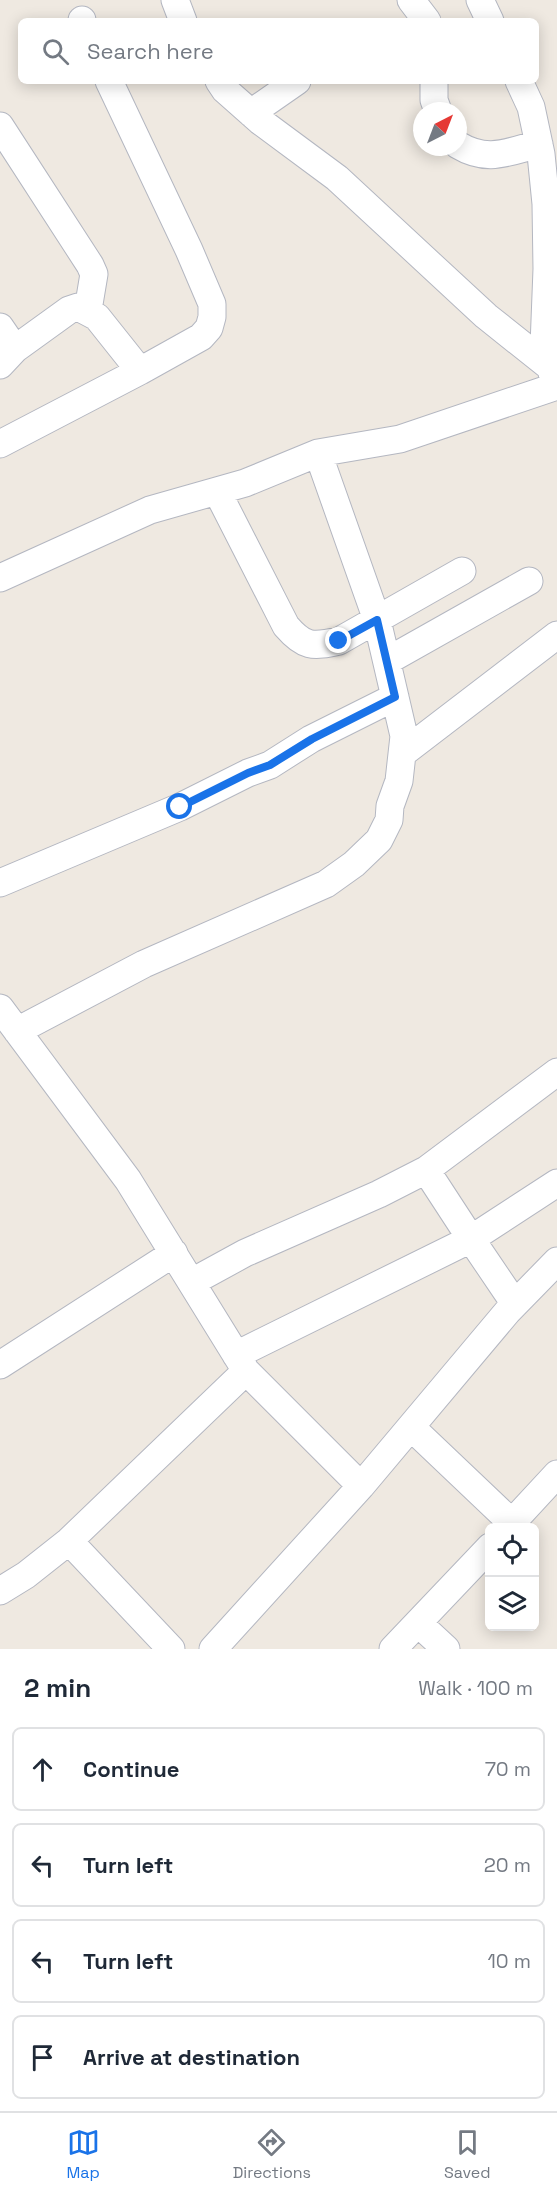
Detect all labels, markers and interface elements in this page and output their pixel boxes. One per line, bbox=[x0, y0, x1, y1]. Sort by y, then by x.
search box bbox=[18, 18, 539, 84]
icon: search bbox=[39, 35, 72, 68]
text: Search here bbox=[87, 37, 214, 65]
north arrow bbox=[413, 102, 467, 156]
route end bbox=[325, 627, 351, 653]
route start bbox=[166, 793, 192, 819]
map controls bbox=[485, 1523, 539, 1631]
button: locate bbox=[485, 1523, 539, 1577]
button: layers bbox=[485, 1577, 539, 1631]
text: 2 min bbox=[24, 1671, 91, 1705]
text: Walk · 100 m bbox=[418, 1675, 533, 1701]
icon: ahead bbox=[26, 1753, 59, 1786]
text: Continue bbox=[83, 1755, 179, 1783]
text: 70 m bbox=[485, 1756, 531, 1782]
icon: left bbox=[26, 1849, 59, 1882]
text: Turn left bbox=[83, 1851, 173, 1879]
text: 20 m bbox=[484, 1852, 531, 1878]
icon: left bbox=[26, 1945, 59, 1978]
text: Turn left bbox=[83, 1947, 173, 1975]
text: 10 m bbox=[487, 1948, 531, 1974]
icon: arrive bbox=[26, 2041, 59, 2074]
text: Arrive at destination bbox=[83, 2043, 300, 2071]
tab: Map bbox=[66, 2126, 100, 2183]
tab: Directions bbox=[233, 2126, 311, 2183]
tab: Saved bbox=[444, 2126, 491, 2183]

